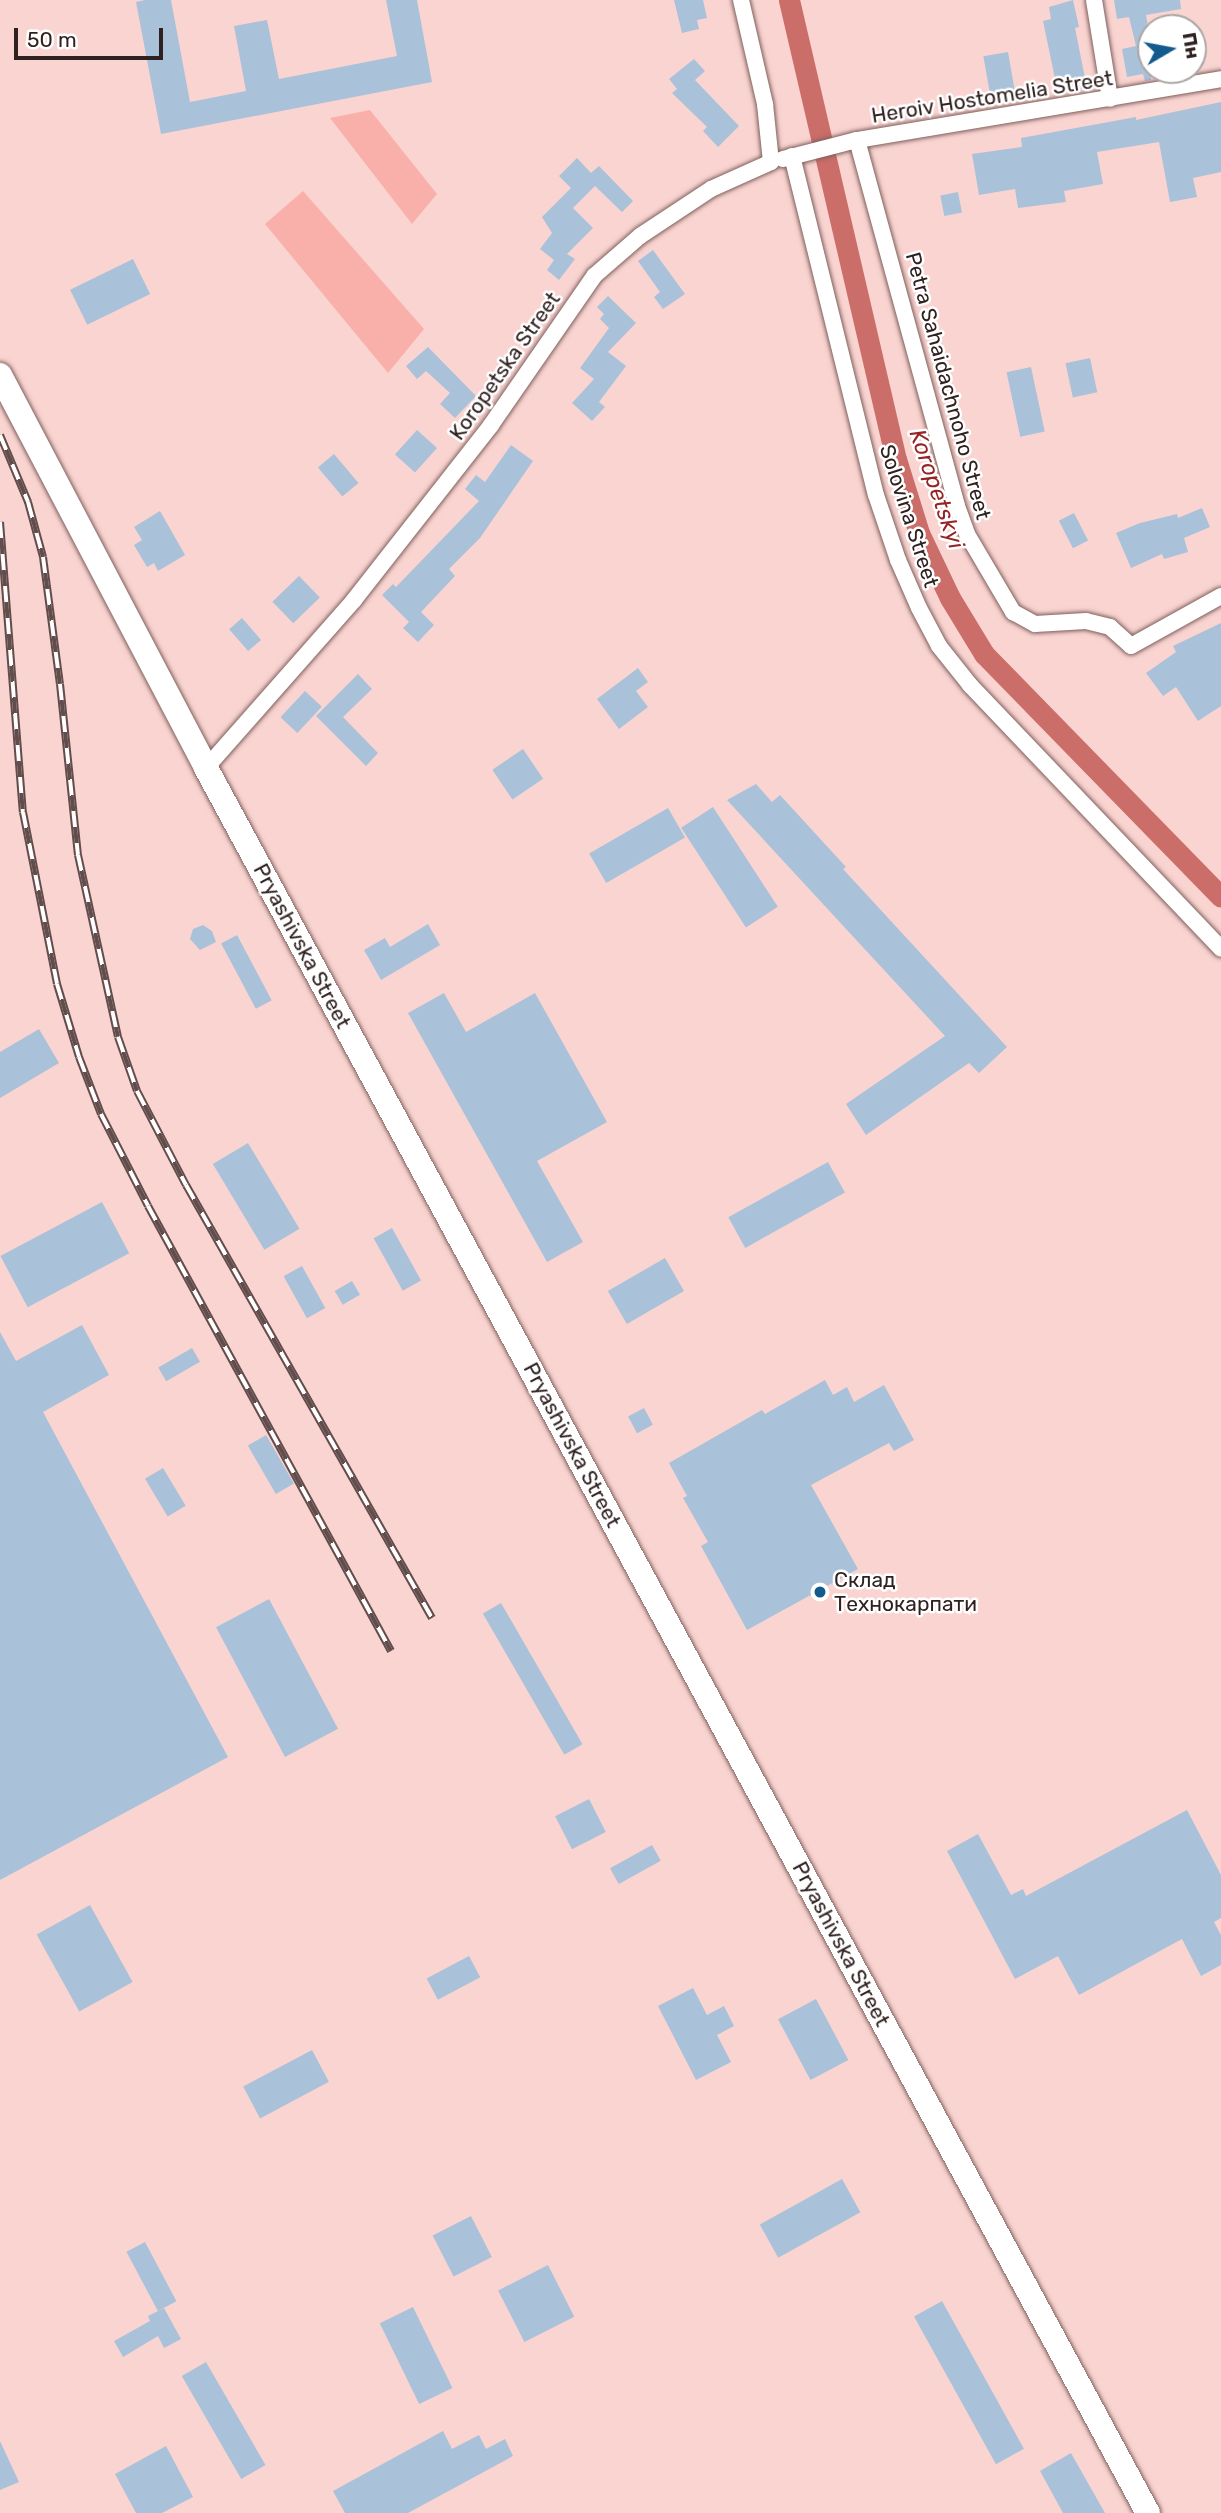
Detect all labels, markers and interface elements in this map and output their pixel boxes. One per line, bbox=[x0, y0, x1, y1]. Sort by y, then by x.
scale bar bbox=[18, 14, 166, 58]
north arrow bbox=[1137, 14, 1207, 84]
text: 50 m bbox=[27, 27, 77, 52]
text: Пн bbox=[1178, 31, 1205, 61]
street label: Heroiv Hostomelia Street bbox=[869, 65, 1115, 129]
street label: Petra Sahaidachnoho Street bbox=[900, 250, 996, 522]
street label: Koropetska Street bbox=[444, 287, 566, 445]
water label: Koropetskyi bbox=[904, 425, 970, 553]
street label: Solovina Street bbox=[874, 441, 944, 591]
street label: Pryashivska Street bbox=[248, 859, 356, 1033]
street label: Pryashivska Street bbox=[518, 1358, 626, 1532]
place label: Склад Технокарпати bbox=[834, 1567, 977, 1617]
marker: Склад Технокарпати bbox=[812, 1584, 828, 1600]
street label: Pryashivska Street bbox=[787, 1857, 895, 2031]

